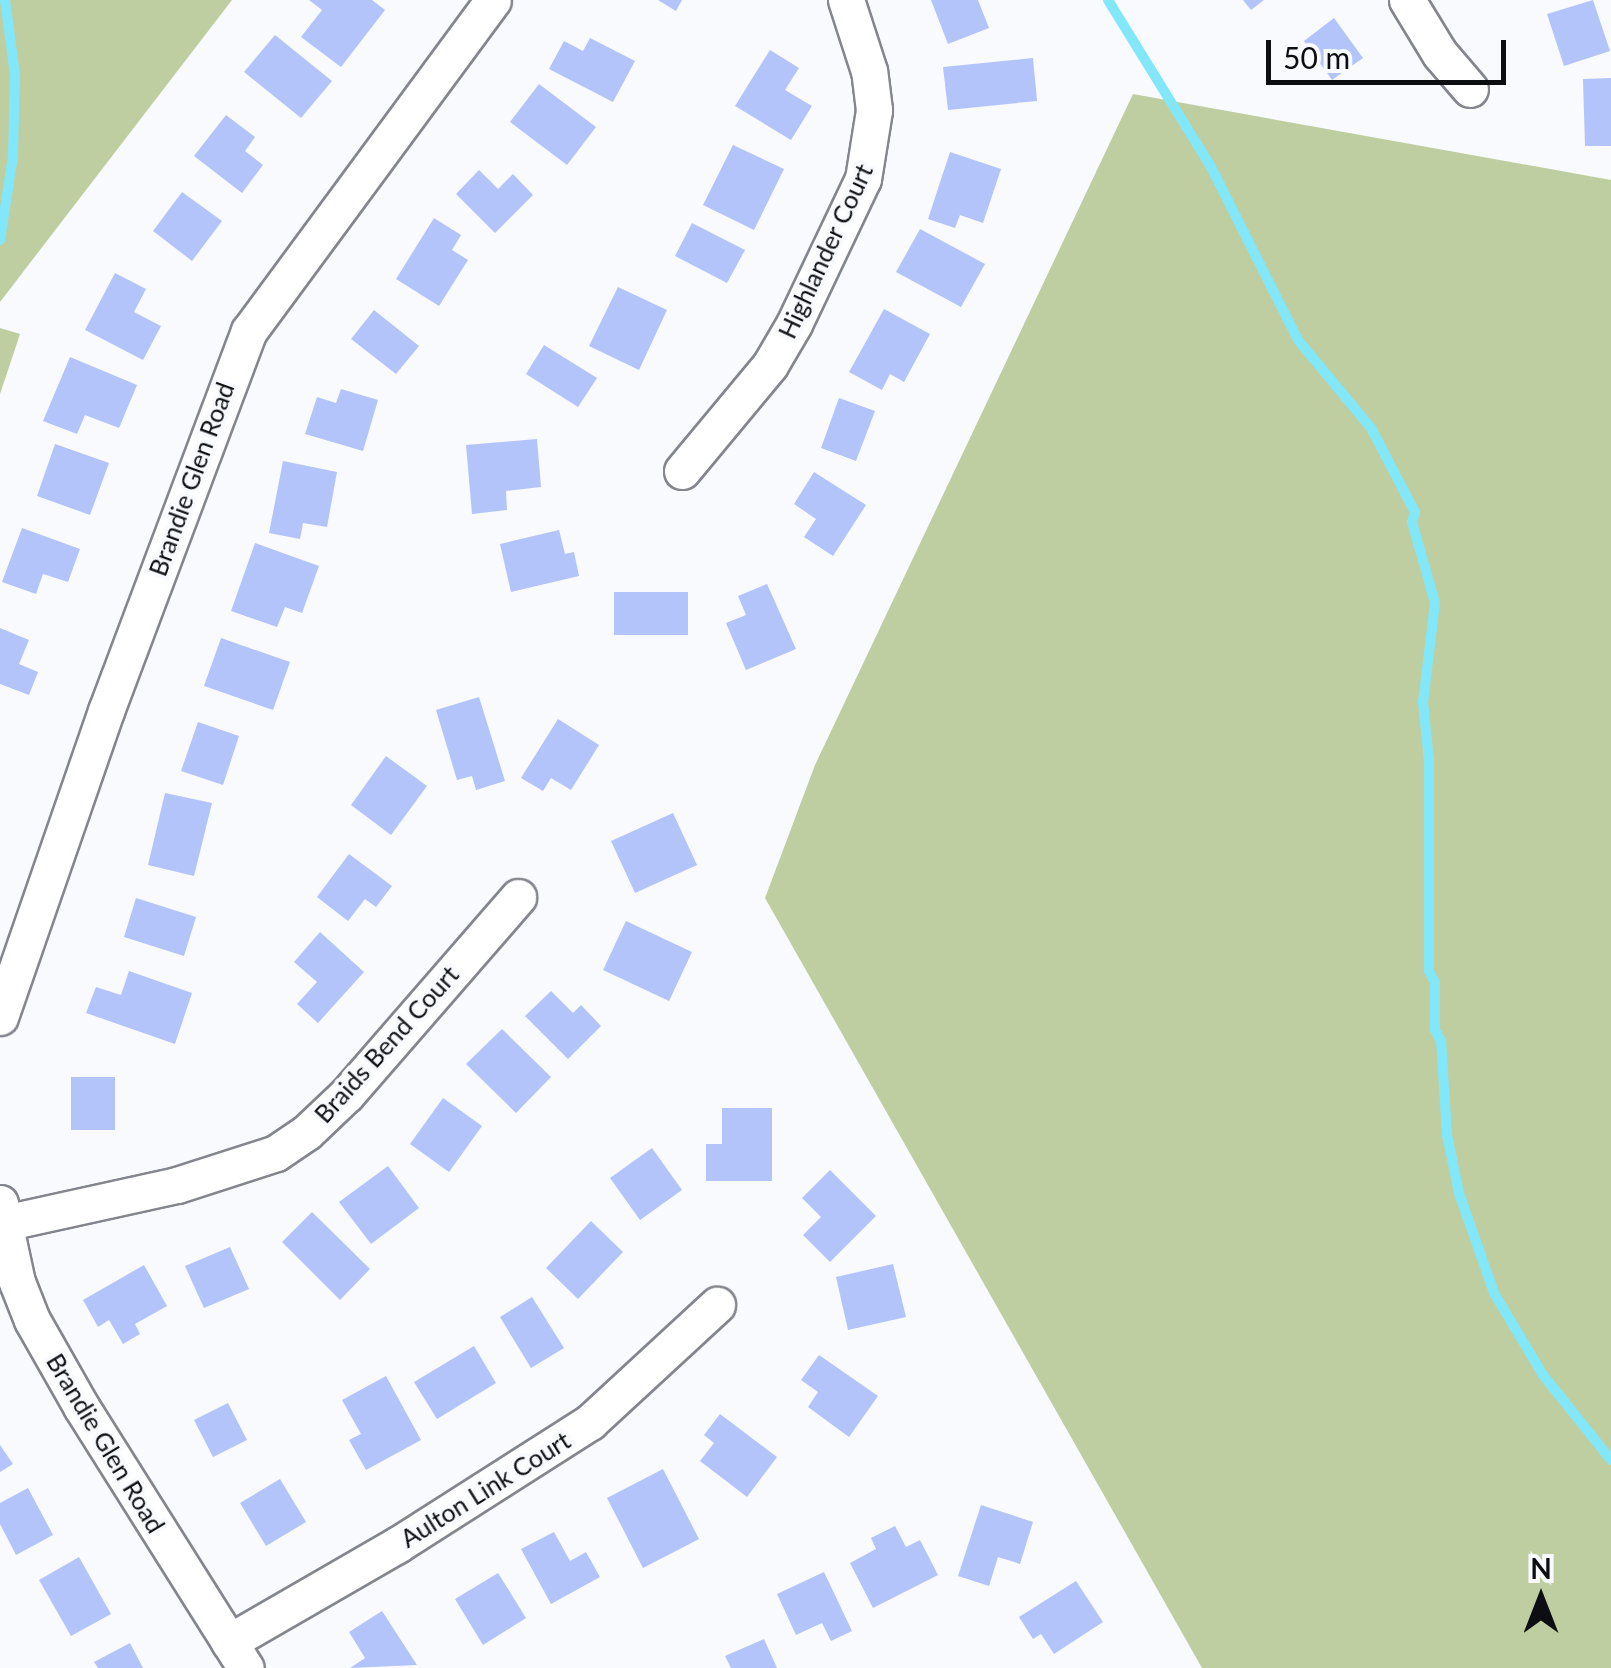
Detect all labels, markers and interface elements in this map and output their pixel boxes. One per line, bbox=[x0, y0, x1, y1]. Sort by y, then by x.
scale bar bbox=[1271, 20, 1511, 82]
text: 50 m bbox=[1283, 39, 1350, 75]
street label: Highlander Court bbox=[771, 159, 879, 343]
street label: Brandie Glen Road bbox=[142, 378, 240, 580]
street label: Braids Bend Court bbox=[308, 959, 464, 1129]
street label: Brandie Glen Road bbox=[41, 1348, 171, 1538]
street label: Aulton Link Court bbox=[395, 1425, 575, 1553]
north arrow bbox=[1491, 1548, 1591, 1648]
text: N bbox=[1530, 1551, 1552, 1585]

